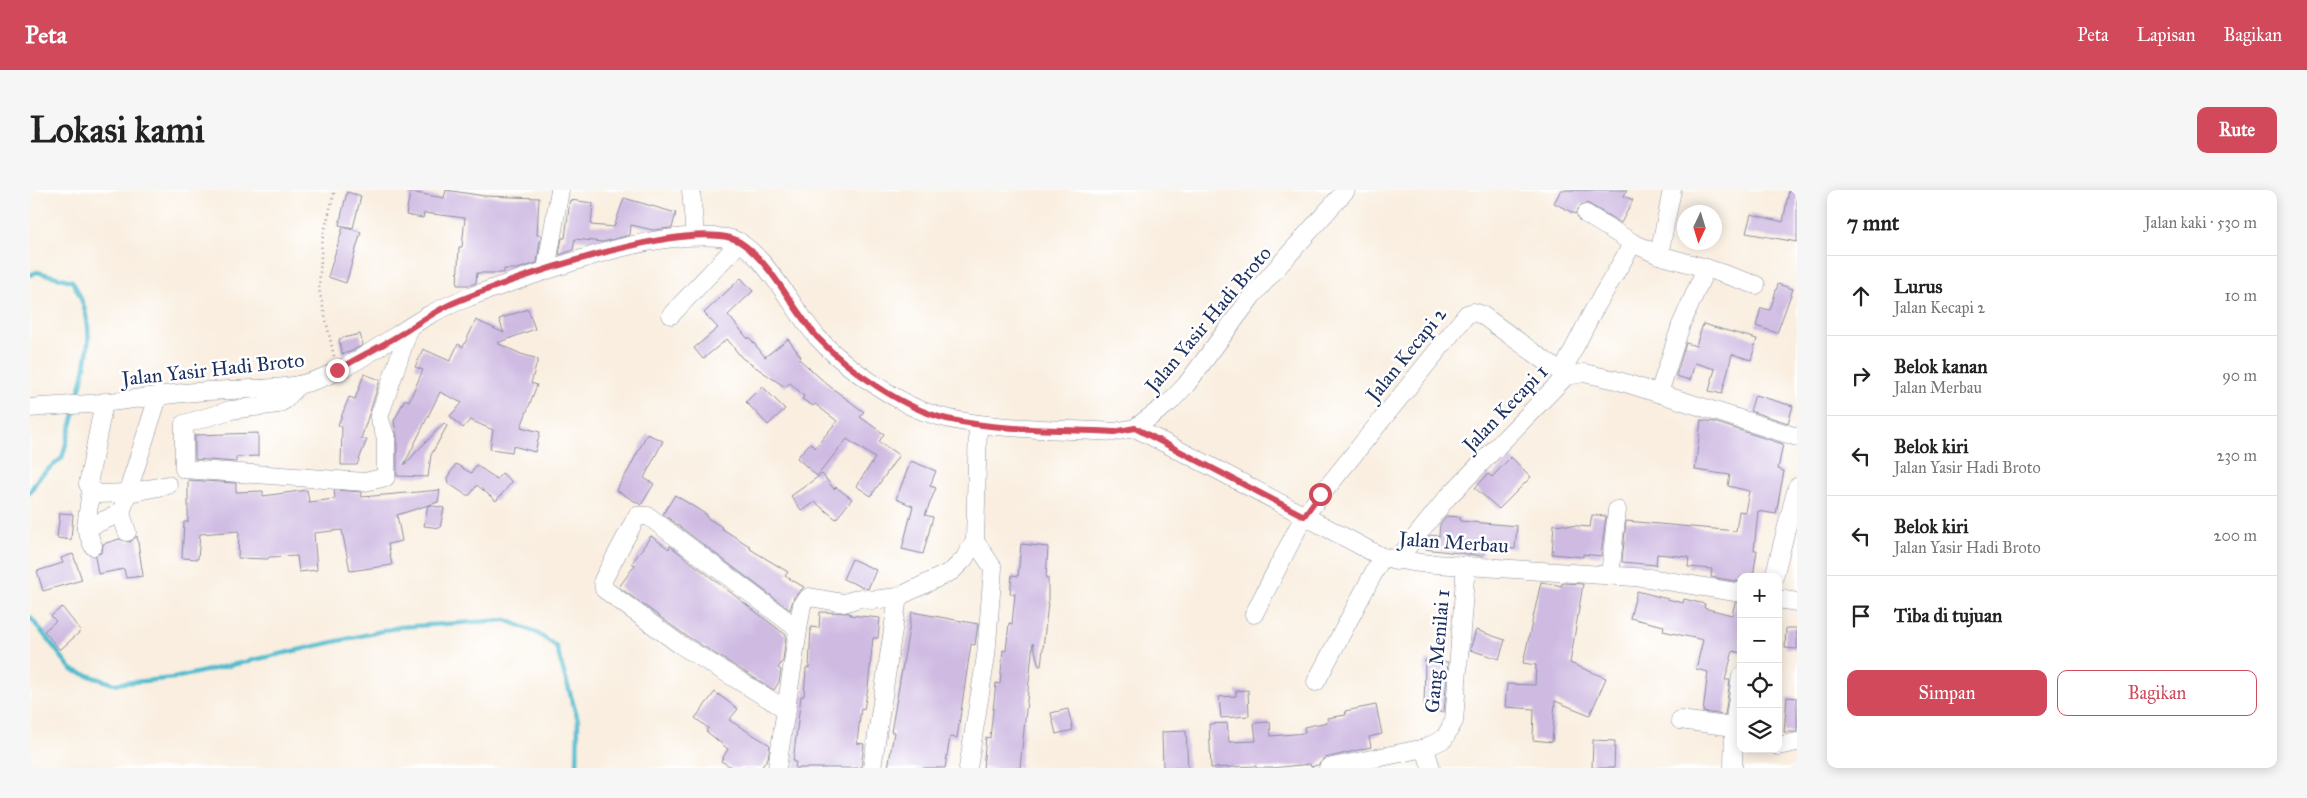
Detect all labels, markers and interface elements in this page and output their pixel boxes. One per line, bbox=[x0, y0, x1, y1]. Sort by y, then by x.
text: Peta bbox=[25, 20, 67, 50]
text: Peta bbox=[2077, 24, 2109, 46]
text: Lapisan bbox=[2137, 24, 2195, 46]
text: Bagikan bbox=[2223, 24, 2282, 46]
button: Rute bbox=[2197, 107, 2277, 153]
text: Lokasi kami bbox=[30, 109, 205, 152]
north arrow bbox=[1677, 205, 1722, 250]
text: 7 mnt bbox=[1847, 210, 1899, 236]
text: Jalan kaki · 530 m bbox=[2145, 213, 2257, 232]
street label: Jalan Yasir Hadi Broto bbox=[1139, 241, 1277, 399]
text: Lurus bbox=[1894, 275, 1942, 298]
icon: ahead bbox=[1847, 282, 1875, 310]
text: 10 m bbox=[2225, 286, 2257, 305]
text: Jalan Kecapi 2 bbox=[1894, 298, 1985, 317]
street label: Jalan Kecapi 2 bbox=[1360, 302, 1452, 408]
street label: Jalan Yasir Hadi Broto bbox=[119, 347, 305, 392]
text: Belok kanan bbox=[1894, 355, 1988, 378]
route end bbox=[326, 359, 349, 382]
street label: Jalan Kecapi 1 bbox=[1456, 359, 1553, 459]
icon: right bbox=[1847, 362, 1875, 390]
text: 90 m bbox=[2222, 366, 2257, 385]
text: Jalan Merbau bbox=[1894, 378, 1982, 397]
text: Belok kiri bbox=[1894, 435, 1968, 458]
icon: left bbox=[1847, 442, 1875, 470]
text: 230 m bbox=[2217, 446, 2257, 465]
text: Jalan Yasir Hadi Broto bbox=[1894, 458, 2041, 477]
route start bbox=[1309, 483, 1332, 506]
text: Belok kiri bbox=[1894, 515, 1968, 538]
icon: left bbox=[1847, 522, 1875, 550]
street label: Jalan Merbau bbox=[1396, 526, 1510, 559]
text: 200 m bbox=[2214, 526, 2257, 545]
text: Jalan Yasir Hadi Broto bbox=[1894, 538, 2041, 557]
map controls bbox=[1737, 573, 1782, 753]
button: + bbox=[1737, 573, 1782, 618]
street label: Gang Menilai 1 bbox=[1420, 588, 1455, 714]
icon: arrive bbox=[1847, 602, 1875, 630]
text: Tiba di tujuan bbox=[1894, 604, 2002, 627]
button: − bbox=[1737, 618, 1782, 663]
button: locate bbox=[1737, 663, 1782, 708]
button: Simpan bbox=[1847, 670, 2047, 716]
button: Bagikan bbox=[2057, 670, 2257, 716]
button: layers bbox=[1737, 708, 1782, 753]

